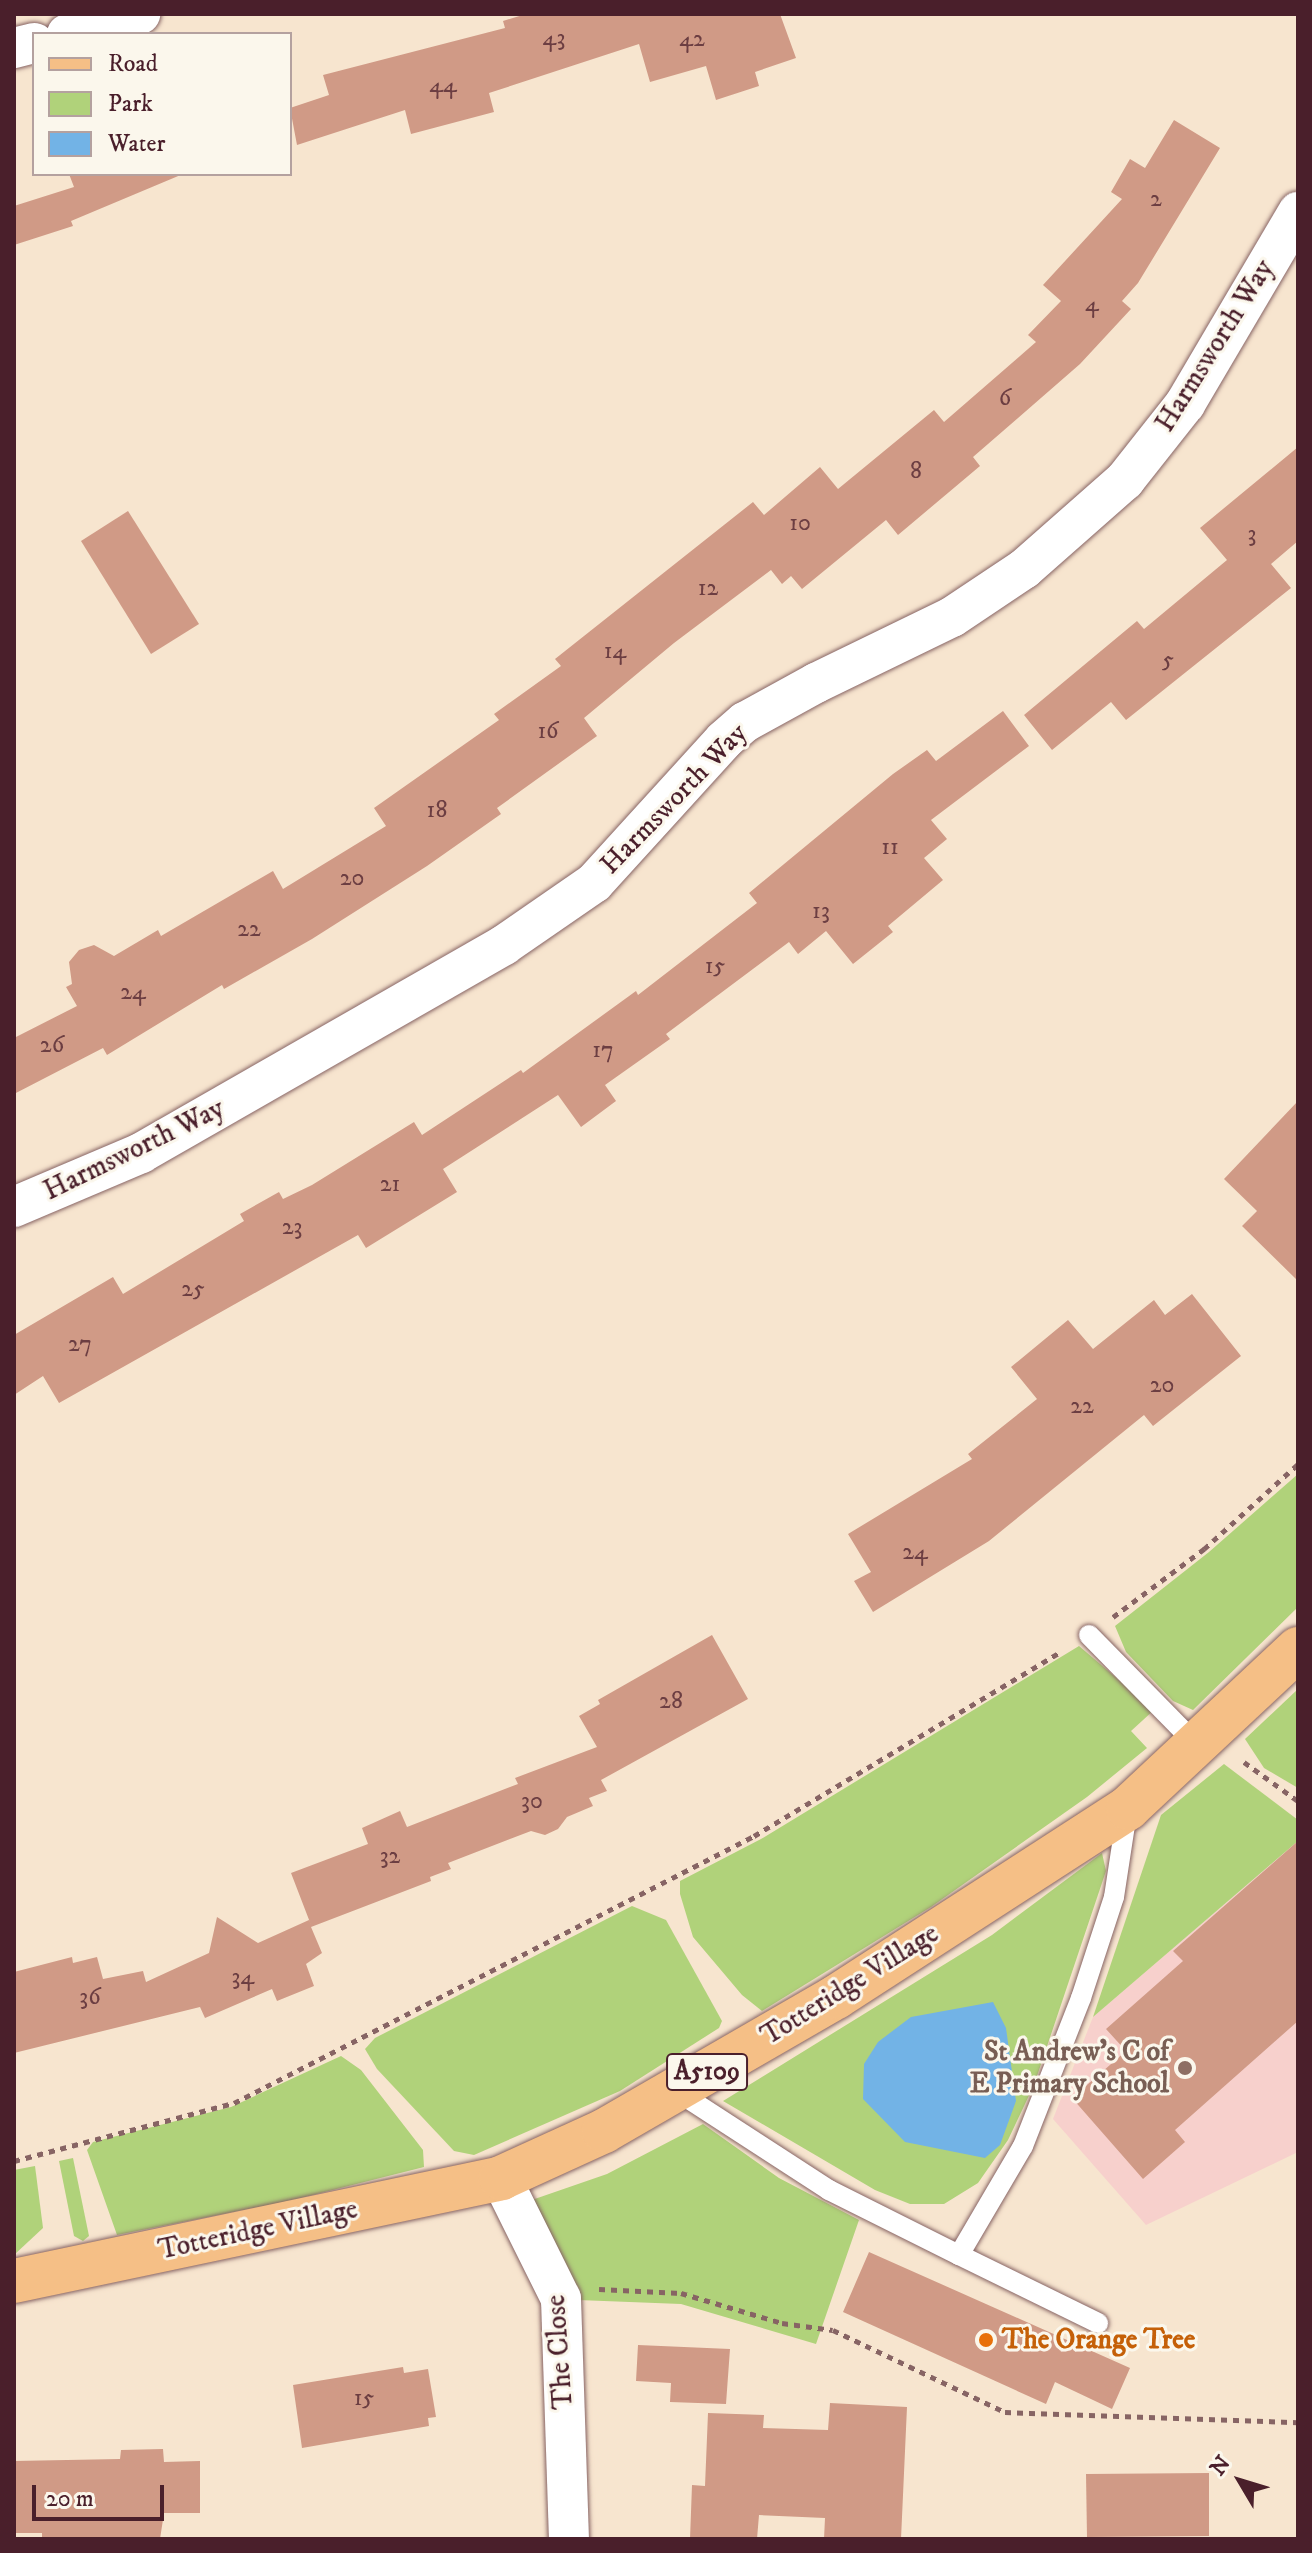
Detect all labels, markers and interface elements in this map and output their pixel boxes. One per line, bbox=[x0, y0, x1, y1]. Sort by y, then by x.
house number: 43 bbox=[543, 25, 565, 53]
house number: 42 bbox=[679, 26, 705, 54]
legend bbox=[32, 32, 292, 176]
text: Road bbox=[108, 49, 158, 79]
house number: 44 bbox=[429, 72, 457, 100]
text: Park bbox=[108, 89, 153, 119]
text: Water bbox=[108, 129, 165, 159]
house number: 2 bbox=[1150, 186, 1162, 214]
street label: Harmsworth Way bbox=[1149, 254, 1281, 438]
house number: 4 bbox=[1085, 291, 1099, 319]
house number: 6 bbox=[999, 385, 1011, 413]
house number: 8 bbox=[910, 458, 922, 486]
house number: 10 bbox=[789, 510, 811, 538]
house number: 3 bbox=[1248, 521, 1256, 549]
house number: 12 bbox=[698, 575, 718, 603]
house number: 14 bbox=[604, 638, 626, 666]
house number: 5 bbox=[1162, 647, 1174, 675]
street label: Harmsworth Way bbox=[594, 717, 754, 881]
house number: 16 bbox=[537, 718, 559, 746]
house number: 18 bbox=[427, 797, 447, 825]
house number: 11 bbox=[881, 834, 899, 862]
house number: 20 bbox=[340, 865, 364, 893]
house number: 13 bbox=[812, 898, 830, 926]
house number: 22 bbox=[237, 916, 261, 944]
house number: 15 bbox=[705, 953, 725, 981]
house number: 24 bbox=[120, 979, 146, 1007]
house number: 26 bbox=[40, 1032, 64, 1060]
house number: 17 bbox=[592, 1037, 614, 1065]
street label: Harmsworth Way bbox=[38, 1092, 230, 1208]
house number: 21 bbox=[380, 1171, 400, 1199]
house number: 23 bbox=[282, 1214, 302, 1242]
house number: 25 bbox=[181, 1276, 205, 1304]
house number: 27 bbox=[68, 1331, 92, 1359]
house number: 20 bbox=[1150, 1372, 1174, 1400]
house number: 22 bbox=[1070, 1393, 1094, 1421]
house number: 24 bbox=[902, 1539, 928, 1567]
house number: 28 bbox=[659, 1688, 683, 1716]
house number: 30 bbox=[521, 1788, 543, 1816]
house number: 32 bbox=[380, 1843, 400, 1871]
street label: Totteridge Village bbox=[755, 1917, 945, 2053]
house number: 34 bbox=[232, 1964, 254, 1992]
house number: 36 bbox=[79, 1984, 101, 2012]
place label: St Andrew's C of E Primary School bbox=[970, 2035, 1169, 2101]
road number: A5109 bbox=[665, 2050, 749, 2094]
marker: St Andrew's C of E Primary School bbox=[1176, 2059, 1194, 2077]
street label: Totteridge Village bbox=[155, 2192, 361, 2268]
street label: The Close bbox=[539, 2294, 581, 2410]
place label: The Orange Tree bbox=[1002, 2323, 1195, 2357]
marker: The Orange Tree bbox=[977, 2331, 995, 2349]
house number: 15 bbox=[354, 2385, 374, 2413]
north arrow bbox=[1200, 2441, 1280, 2521]
text: N bbox=[1204, 2450, 1237, 2481]
scale bar bbox=[36, 2469, 168, 2519]
text: 20 m bbox=[46, 2484, 94, 2514]

